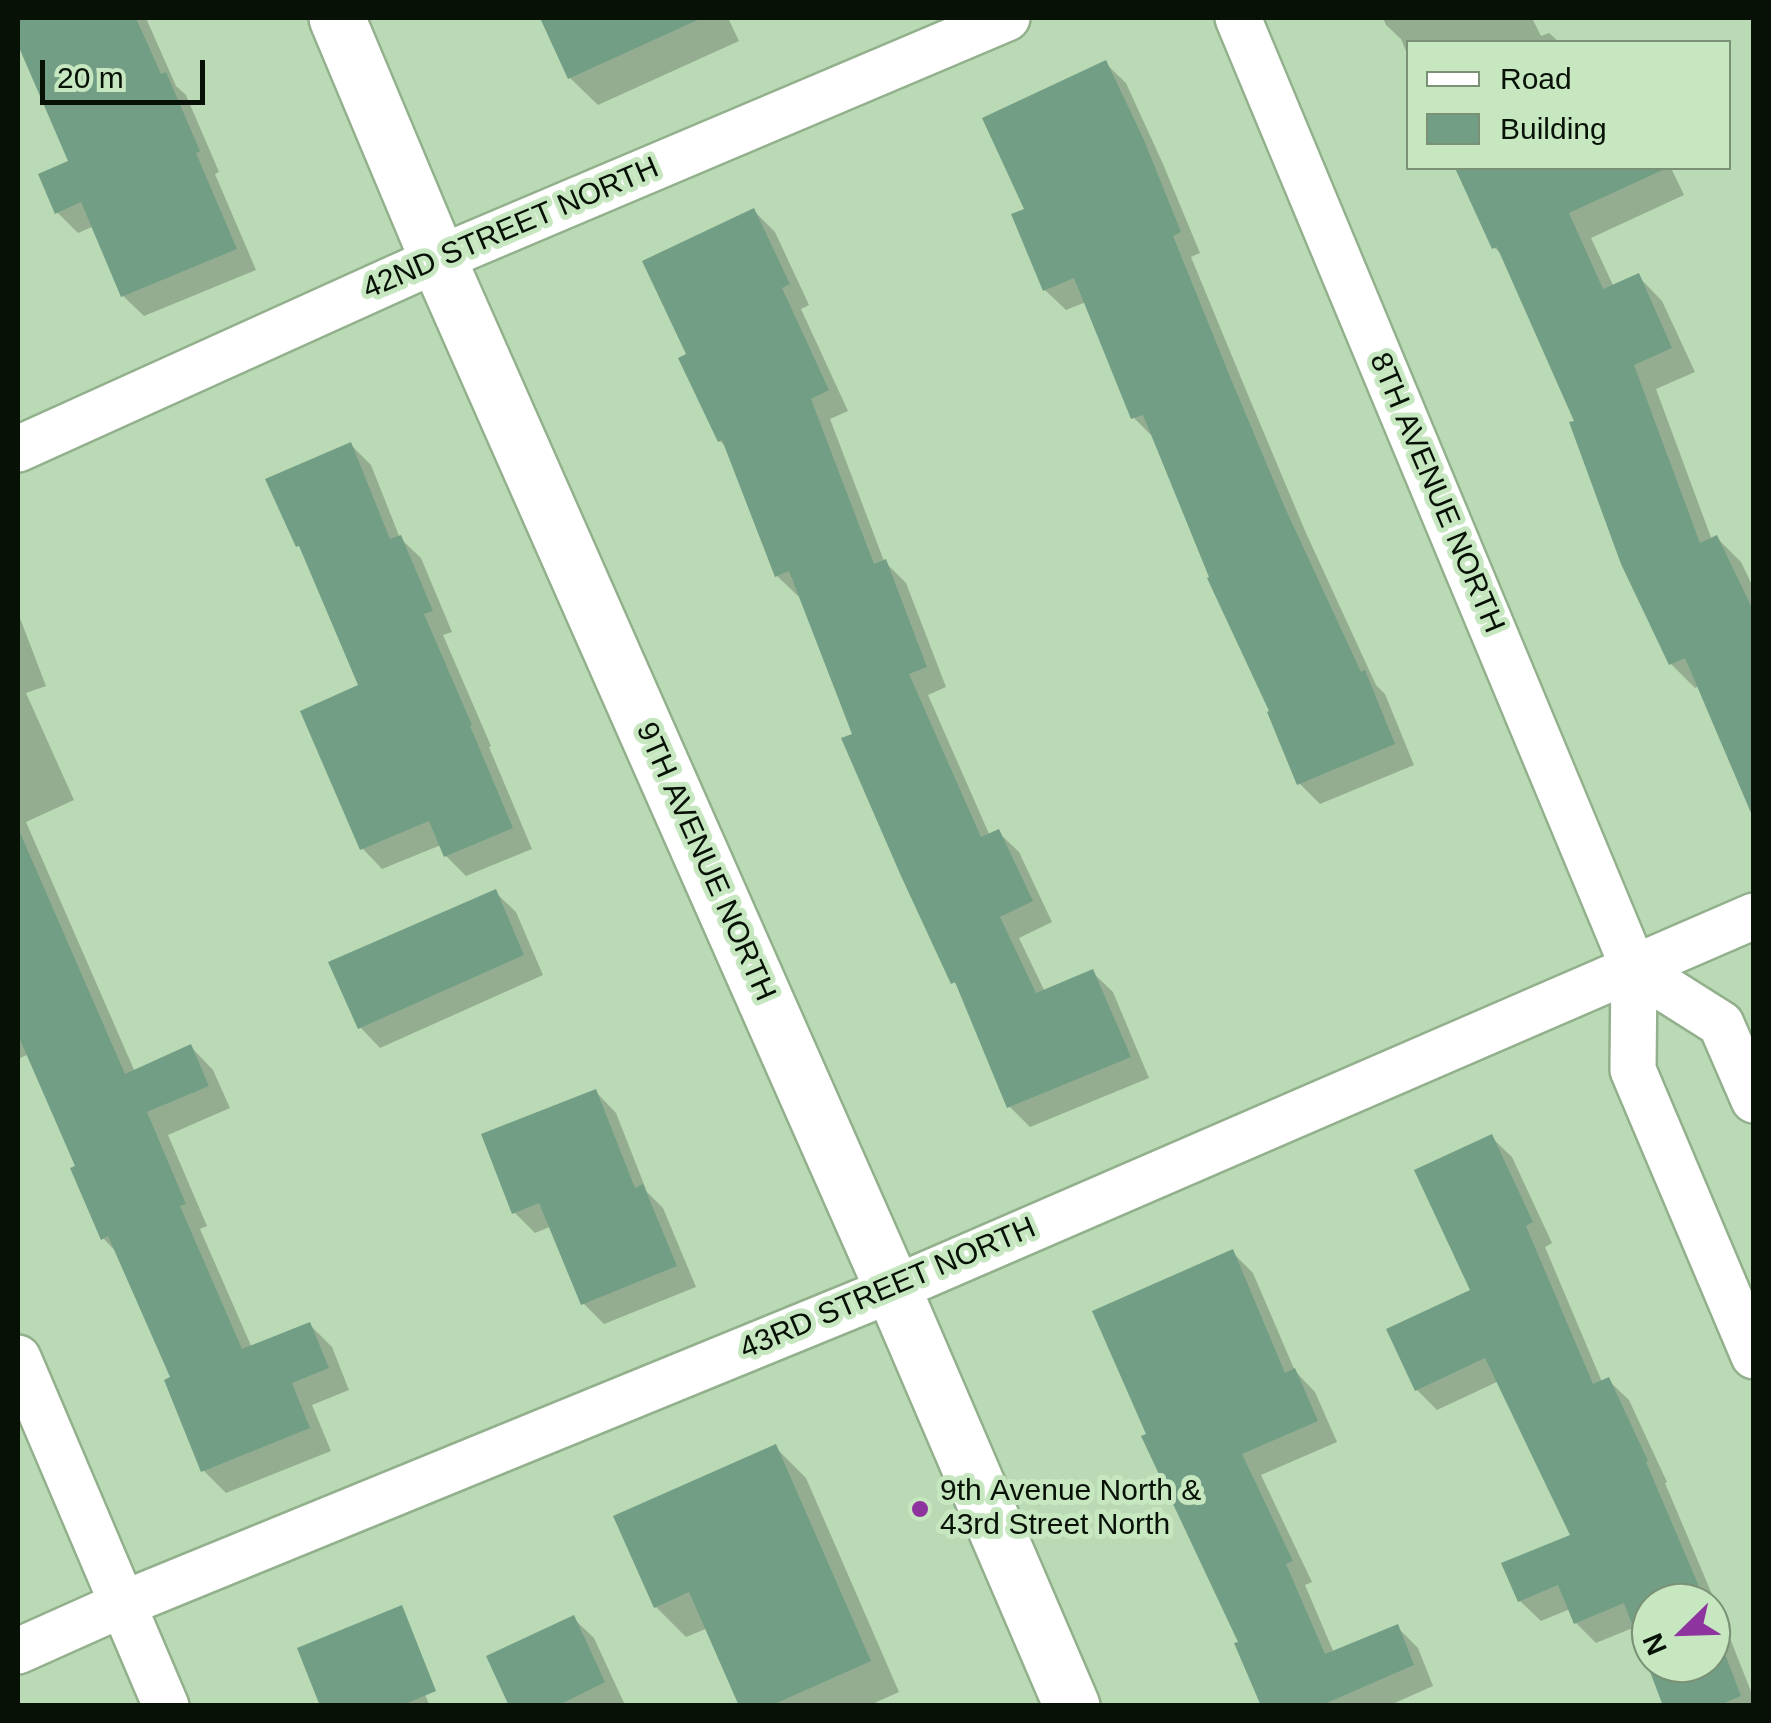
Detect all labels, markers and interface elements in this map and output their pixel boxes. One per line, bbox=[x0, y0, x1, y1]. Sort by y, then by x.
scale bar bbox=[45, 40, 210, 102]
legend bbox=[1406, 40, 1731, 170]
text: 20 m bbox=[57, 61, 124, 94]
text: Road bbox=[1500, 62, 1572, 95]
text: Building bbox=[1500, 112, 1607, 145]
street label: 42ND STREET NORTH bbox=[358, 150, 664, 308]
street label: 8TH AVENUE NORTH bbox=[1361, 348, 1511, 638]
street label: 9TH AVENUE NORTH bbox=[627, 717, 783, 1007]
street label: 43RD STREET NORTH bbox=[735, 1210, 1041, 1368]
place label: 9th Avenue North & 43rd Street North bbox=[940, 1474, 1201, 1544]
marker: 9th Avenue North & 43rd Street North bbox=[909, 1498, 931, 1520]
north arrow bbox=[1631, 1583, 1731, 1683]
text: N bbox=[1637, 1629, 1673, 1660]

